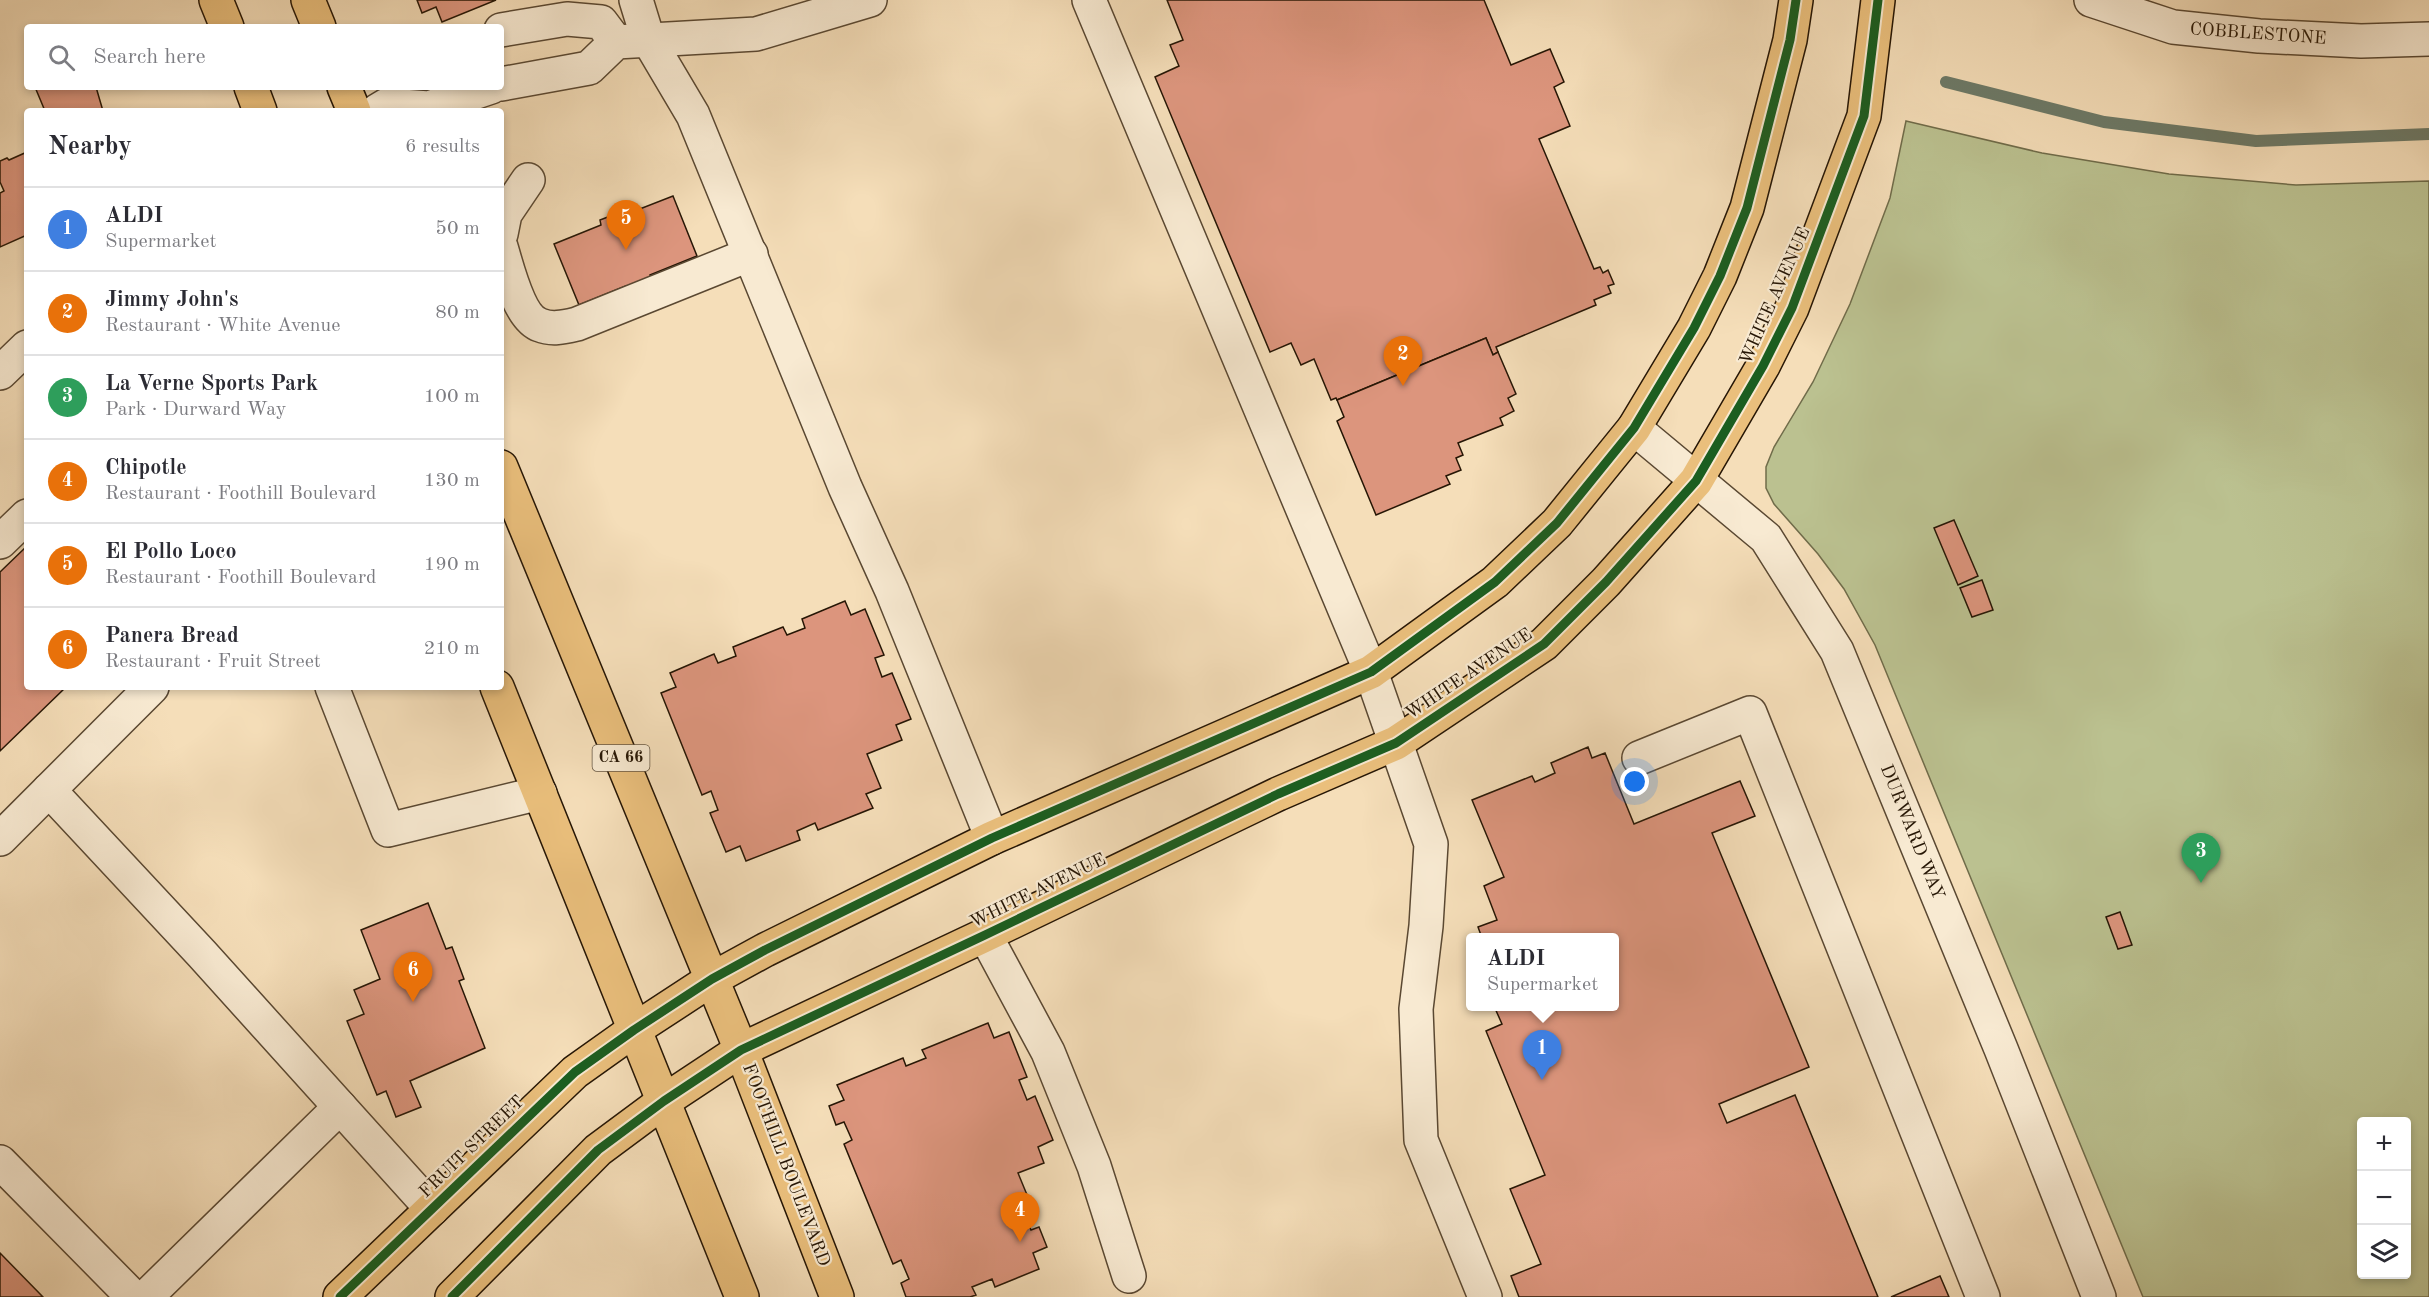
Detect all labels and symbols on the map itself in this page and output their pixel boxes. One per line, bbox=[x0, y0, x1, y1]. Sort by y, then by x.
street label: COBBLESTONE bbox=[2189, 20, 2327, 48]
pin: 5 bbox=[606, 200, 646, 250]
street label: WHITE AVENUE bbox=[1737, 225, 1813, 367]
pin: 2 bbox=[1384, 336, 1422, 386]
street label: WHITE AVENUE bbox=[1403, 625, 1535, 723]
road number: CA 66 bbox=[592, 745, 650, 771]
street label: DURWARD WAY bbox=[1877, 762, 1947, 902]
your location bbox=[1620, 767, 1649, 796]
pin: 3 bbox=[2182, 834, 2220, 883]
street label: WHITE AVENUE bbox=[967, 850, 1109, 932]
pin: 6 bbox=[394, 952, 432, 1002]
pin: 1 bbox=[1522, 1030, 1562, 1080]
street label: FOOTHILL BOULEVARD bbox=[739, 1061, 833, 1269]
street label: FRUIT STREET bbox=[416, 1093, 528, 1201]
pin: 4 bbox=[1000, 1192, 1040, 1242]

